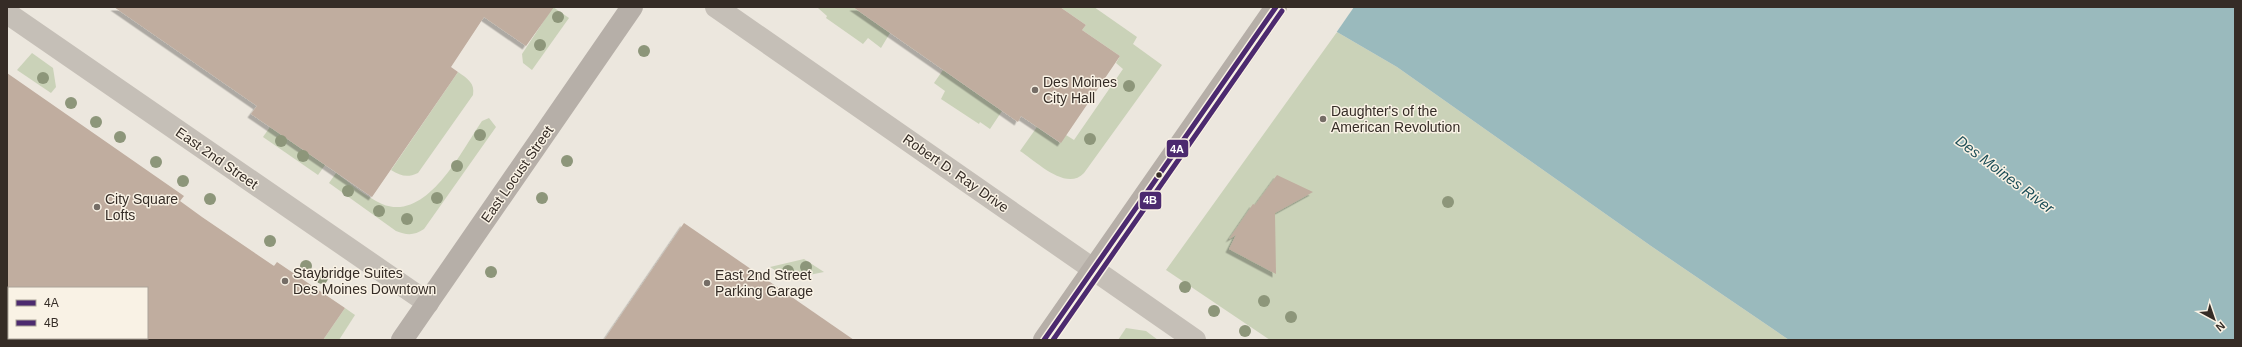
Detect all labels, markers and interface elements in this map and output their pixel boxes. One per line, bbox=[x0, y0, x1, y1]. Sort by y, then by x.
place label: Des Moines City Hall bbox=[1043, 74, 1117, 106]
marker: Des Moines City Hall bbox=[1030, 85, 1040, 95]
place label: Daughter's of the American Revolution bbox=[1331, 103, 1460, 135]
marker: Daughter's of the American Revolution bbox=[1318, 114, 1328, 124]
street label: East Locust Street bbox=[478, 122, 556, 225]
street label: East 2nd Street bbox=[173, 124, 261, 192]
street label: Robert D. Ray Drive bbox=[900, 131, 1012, 216]
water label: Des Moines River bbox=[1953, 132, 2058, 217]
line badge: 4A bbox=[1166, 139, 1189, 158]
text: 4A bbox=[1170, 143, 1184, 155]
unlabelled marker bbox=[1154, 170, 1164, 180]
place label: City Square Lofts bbox=[105, 191, 178, 223]
line badge: 4B bbox=[1139, 191, 1162, 210]
text: 4B bbox=[1143, 194, 1157, 206]
marker: City Square Lofts bbox=[92, 202, 102, 212]
place label: Staybridge Suites Des Moines Downtown bbox=[293, 265, 436, 297]
place label: East 2nd Street Parking Garage bbox=[715, 267, 813, 299]
marker: Staybridge Suites Des Moines Downtown bbox=[280, 276, 290, 286]
marker: East 2nd Street Parking Garage bbox=[702, 278, 712, 288]
legend bbox=[8, 287, 148, 339]
text: 4A bbox=[44, 296, 59, 310]
north arrow bbox=[2194, 299, 2234, 339]
text: 4B bbox=[44, 316, 59, 330]
text: N bbox=[2213, 320, 2227, 334]

